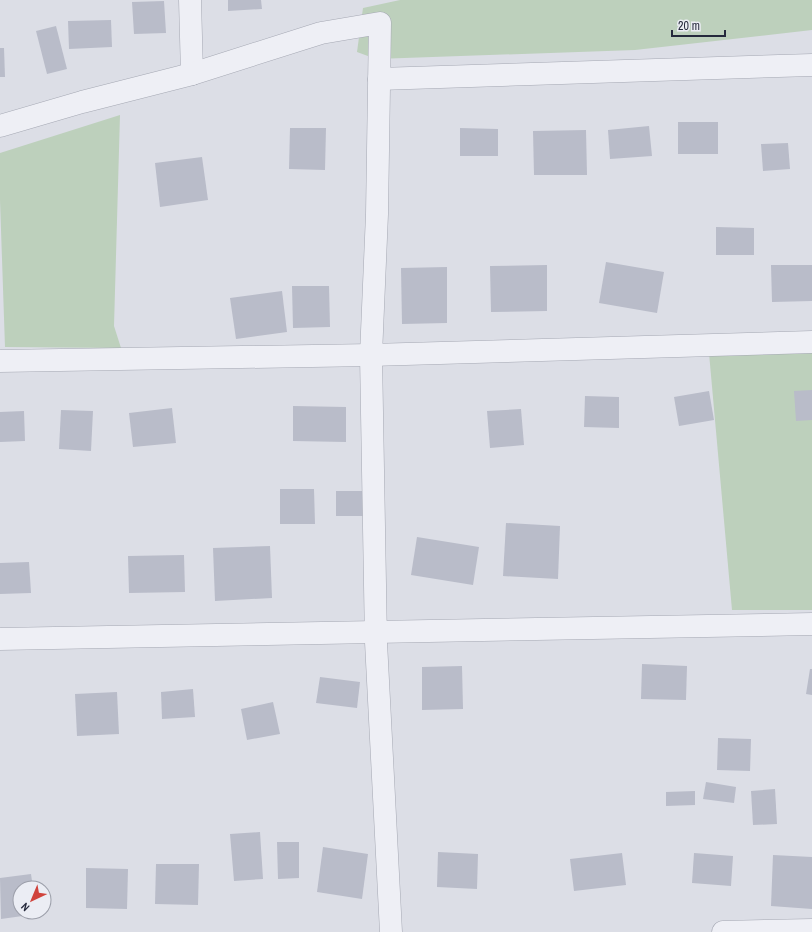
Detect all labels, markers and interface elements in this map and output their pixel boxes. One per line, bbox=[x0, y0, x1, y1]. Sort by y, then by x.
scale bar bbox=[672, 12, 725, 38]
text: 20 m bbox=[678, 18, 700, 34]
north arrow bbox=[12, 880, 52, 920]
text: N bbox=[18, 900, 32, 914]

